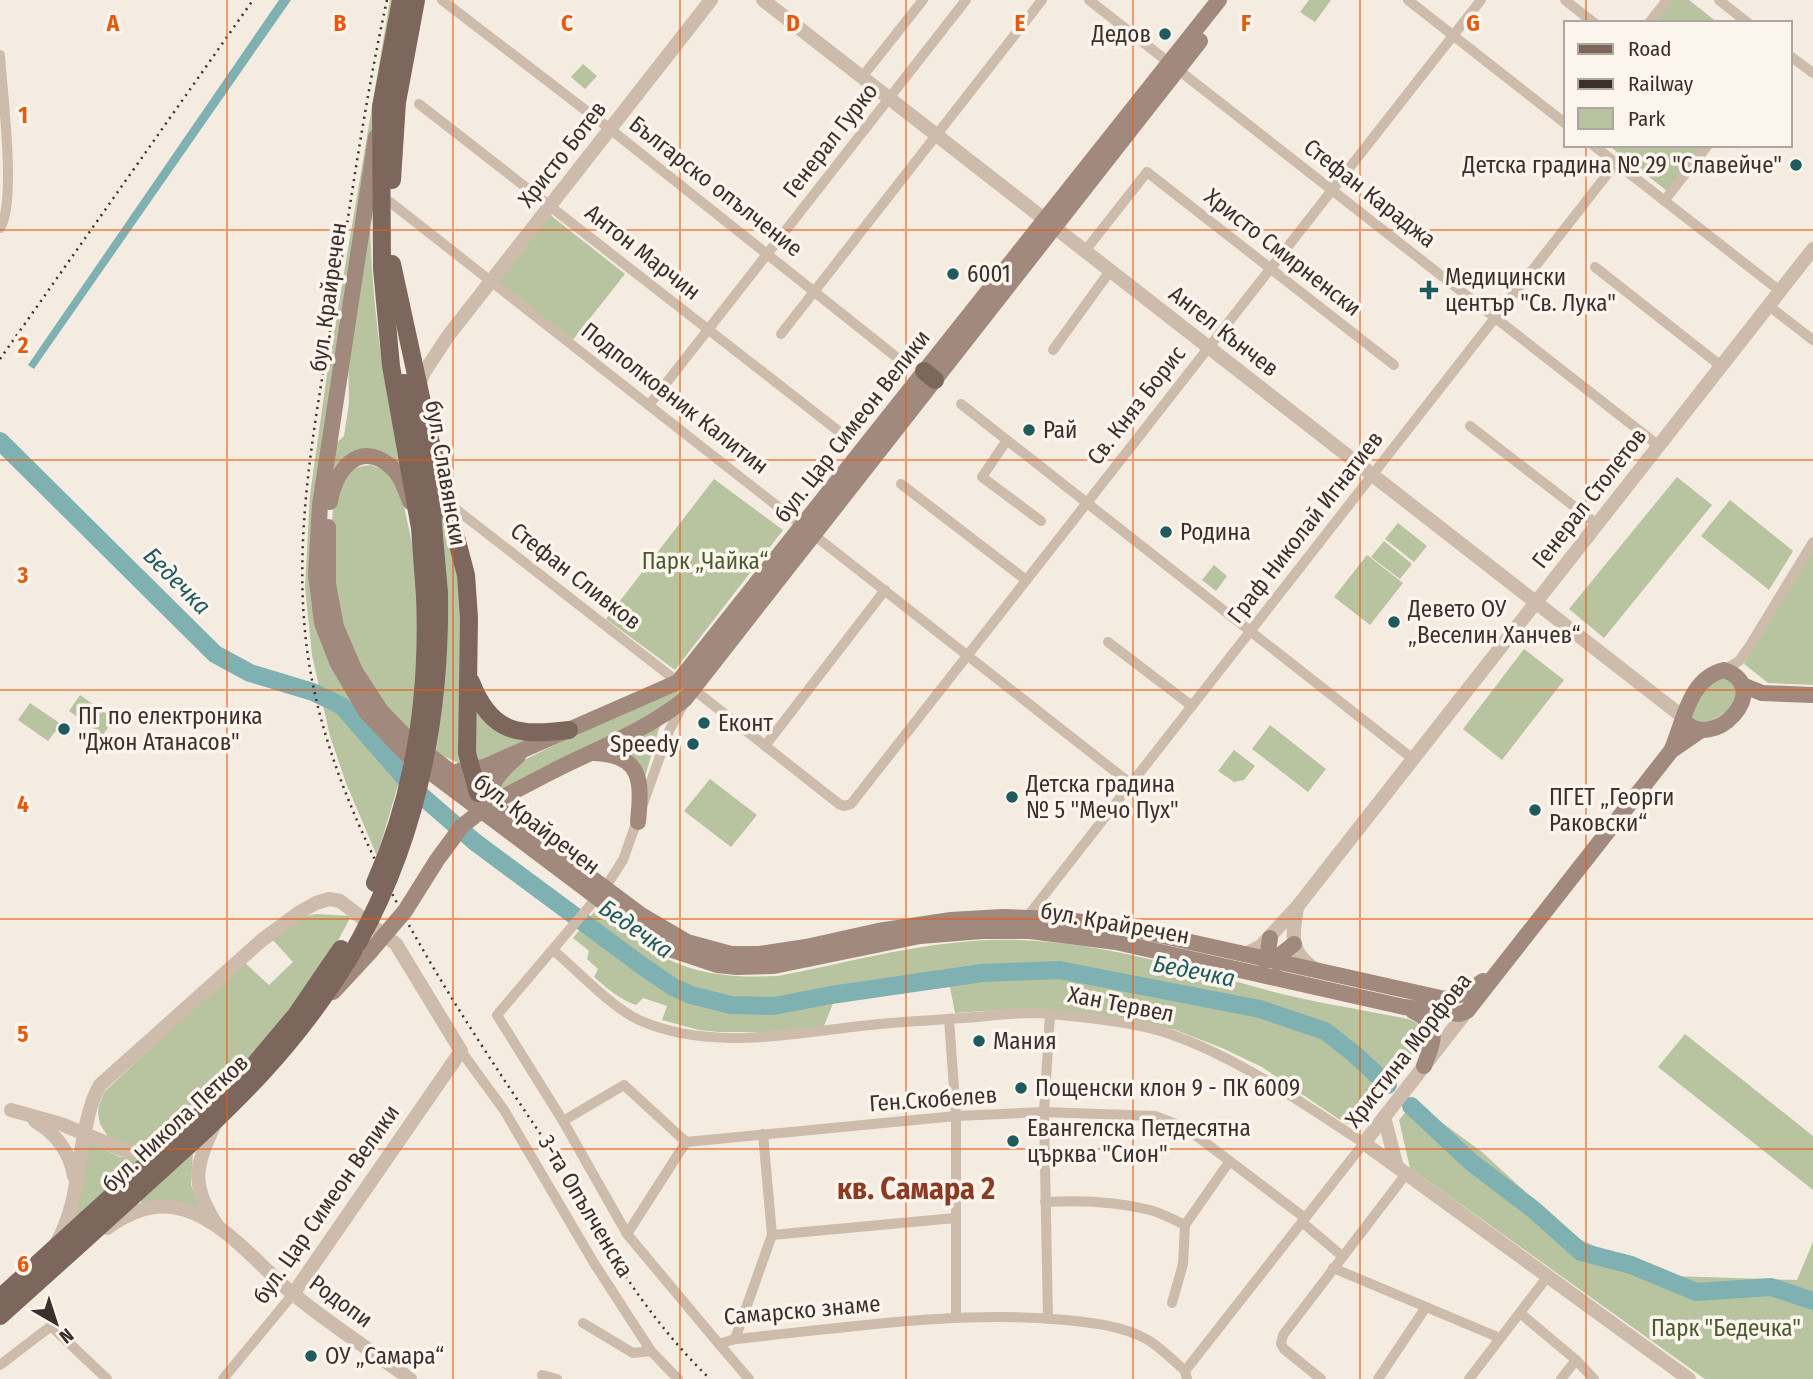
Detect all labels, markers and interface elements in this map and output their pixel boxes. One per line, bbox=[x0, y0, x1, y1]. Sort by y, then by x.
text: A bbox=[106, 9, 120, 37]
text: B bbox=[334, 9, 347, 37]
text: C bbox=[561, 9, 573, 37]
text: D bbox=[786, 9, 800, 37]
text: E bbox=[1015, 9, 1026, 37]
text: F bbox=[1241, 9, 1251, 37]
text: G bbox=[1466, 9, 1480, 37]
place label: Дедов bbox=[1091, 20, 1151, 48]
legend bbox=[1564, 21, 1792, 147]
marker: Дедов bbox=[1157, 26, 1173, 42]
text: Road bbox=[1628, 36, 1672, 62]
text: Railway bbox=[1628, 71, 1694, 97]
street label: Генерал Гурко bbox=[777, 77, 883, 203]
street label: Христо Ботев bbox=[512, 95, 612, 213]
text: 1 bbox=[18, 101, 28, 129]
text: Park bbox=[1628, 106, 1666, 132]
street label: Българско опълчение bbox=[624, 110, 808, 262]
street label: Стефан Караджа bbox=[1298, 133, 1442, 253]
place label: Детска градина № 29 "Славейче" bbox=[1462, 151, 1782, 179]
marker: Детска градина № 29 "Славейче" bbox=[1788, 157, 1804, 173]
street label: Христо Смирненски bbox=[1199, 182, 1367, 322]
street label: Антон Марчин bbox=[580, 198, 706, 306]
street label: бул. Крайречен bbox=[304, 221, 352, 373]
place label: 6001 bbox=[967, 260, 1011, 288]
place label: Медицински център "Св. Лука" bbox=[1445, 263, 1616, 317]
marker: 6001 bbox=[945, 266, 961, 282]
street label: Ангел Кънчев bbox=[1164, 280, 1284, 382]
marker: Медицински център "Св. Лука" bbox=[1419, 280, 1439, 300]
street label: Подполковник Калитин bbox=[576, 316, 774, 480]
street label: бул. Цар Симеон Велики bbox=[768, 324, 936, 528]
text: 2 bbox=[17, 331, 29, 359]
street label: Св. Княз Борис bbox=[1081, 340, 1191, 470]
street label: бул. Славянски bbox=[419, 398, 473, 548]
place label: Рай bbox=[1043, 416, 1077, 444]
marker: Рай bbox=[1021, 422, 1037, 438]
street label: Генерал Столетов bbox=[1526, 422, 1652, 574]
street label: Граф Николай Игнатиев bbox=[1221, 425, 1389, 629]
street label: Стефан Сливков bbox=[505, 516, 647, 636]
place label: Родина bbox=[1180, 518, 1251, 546]
marker: Родина bbox=[1158, 524, 1174, 540]
water label: Бедечка bbox=[138, 542, 216, 620]
park label: Парк „Чайка“ bbox=[642, 547, 768, 575]
text: 3 bbox=[17, 561, 29, 589]
place label: Девето ОУ „Веселин Ханчев“ bbox=[1407, 595, 1581, 649]
marker: Девето ОУ „Веселин Ханчев“ bbox=[1386, 614, 1402, 630]
place label: ПГ по електроника "Джон Атанасов" bbox=[78, 702, 263, 756]
place label: Еконт bbox=[718, 709, 773, 737]
marker: Еконт bbox=[696, 715, 712, 731]
marker: ПГ по електроника "Джон Атанасов" bbox=[56, 721, 72, 737]
place label: Speedy bbox=[610, 730, 680, 758]
marker: Speedy bbox=[685, 736, 701, 752]
street label: бул. Крайречен bbox=[468, 768, 606, 880]
place label: Детска градина № 5 "Мечо Пух" bbox=[1025, 770, 1179, 824]
place label: ПГЕТ „Георги Раковски“ bbox=[1549, 783, 1674, 837]
marker: Детска градина № 5 "Мечо Пух" bbox=[1004, 789, 1020, 805]
text: 4 bbox=[17, 790, 29, 818]
marker: ПГЕТ „Георги Раковски“ bbox=[1527, 802, 1543, 818]
water label: Бедечка bbox=[594, 894, 678, 964]
street label: бул. Крайречен bbox=[1038, 896, 1192, 950]
water label: Бедечка bbox=[1151, 949, 1237, 993]
street label: Христина Морфова bbox=[1339, 967, 1477, 1133]
street label: Хан Тервел bbox=[1066, 980, 1176, 1028]
text: 5 bbox=[17, 1020, 29, 1048]
place label: Мания bbox=[993, 1027, 1057, 1055]
marker: Мания bbox=[971, 1033, 987, 1049]
street label: бул. Никола Петков bbox=[96, 1048, 254, 1198]
place label: Пощенски клон 9 - ПК 6009 bbox=[1035, 1074, 1300, 1102]
marker: Пощенски клон 9 - ПК 6009 bbox=[1013, 1080, 1029, 1096]
street label: Ген.Скобелев bbox=[868, 1081, 998, 1117]
street label: бул. Цар Симеон Велики bbox=[247, 1099, 405, 1309]
place label: Евангелска Петдесятна църква "Сион" bbox=[1027, 1114, 1251, 1168]
street label: 3-та Опълченска bbox=[533, 1130, 639, 1282]
marker: Евангелска Петдесятна църква "Сион" bbox=[1005, 1133, 1021, 1149]
district label: кв. Самара 2 bbox=[837, 1171, 995, 1207]
text: 6 bbox=[17, 1250, 29, 1278]
street label: Родопи bbox=[304, 1269, 378, 1333]
north arrow bbox=[21, 1288, 91, 1358]
street label: Самарско знаме bbox=[722, 1289, 882, 1331]
park label: Парк "Бедечка" bbox=[1651, 1314, 1801, 1342]
text: N bbox=[55, 1323, 78, 1348]
place label: ОУ „Самара“ bbox=[325, 1342, 444, 1370]
marker: ОУ „Самара“ bbox=[303, 1348, 319, 1364]

